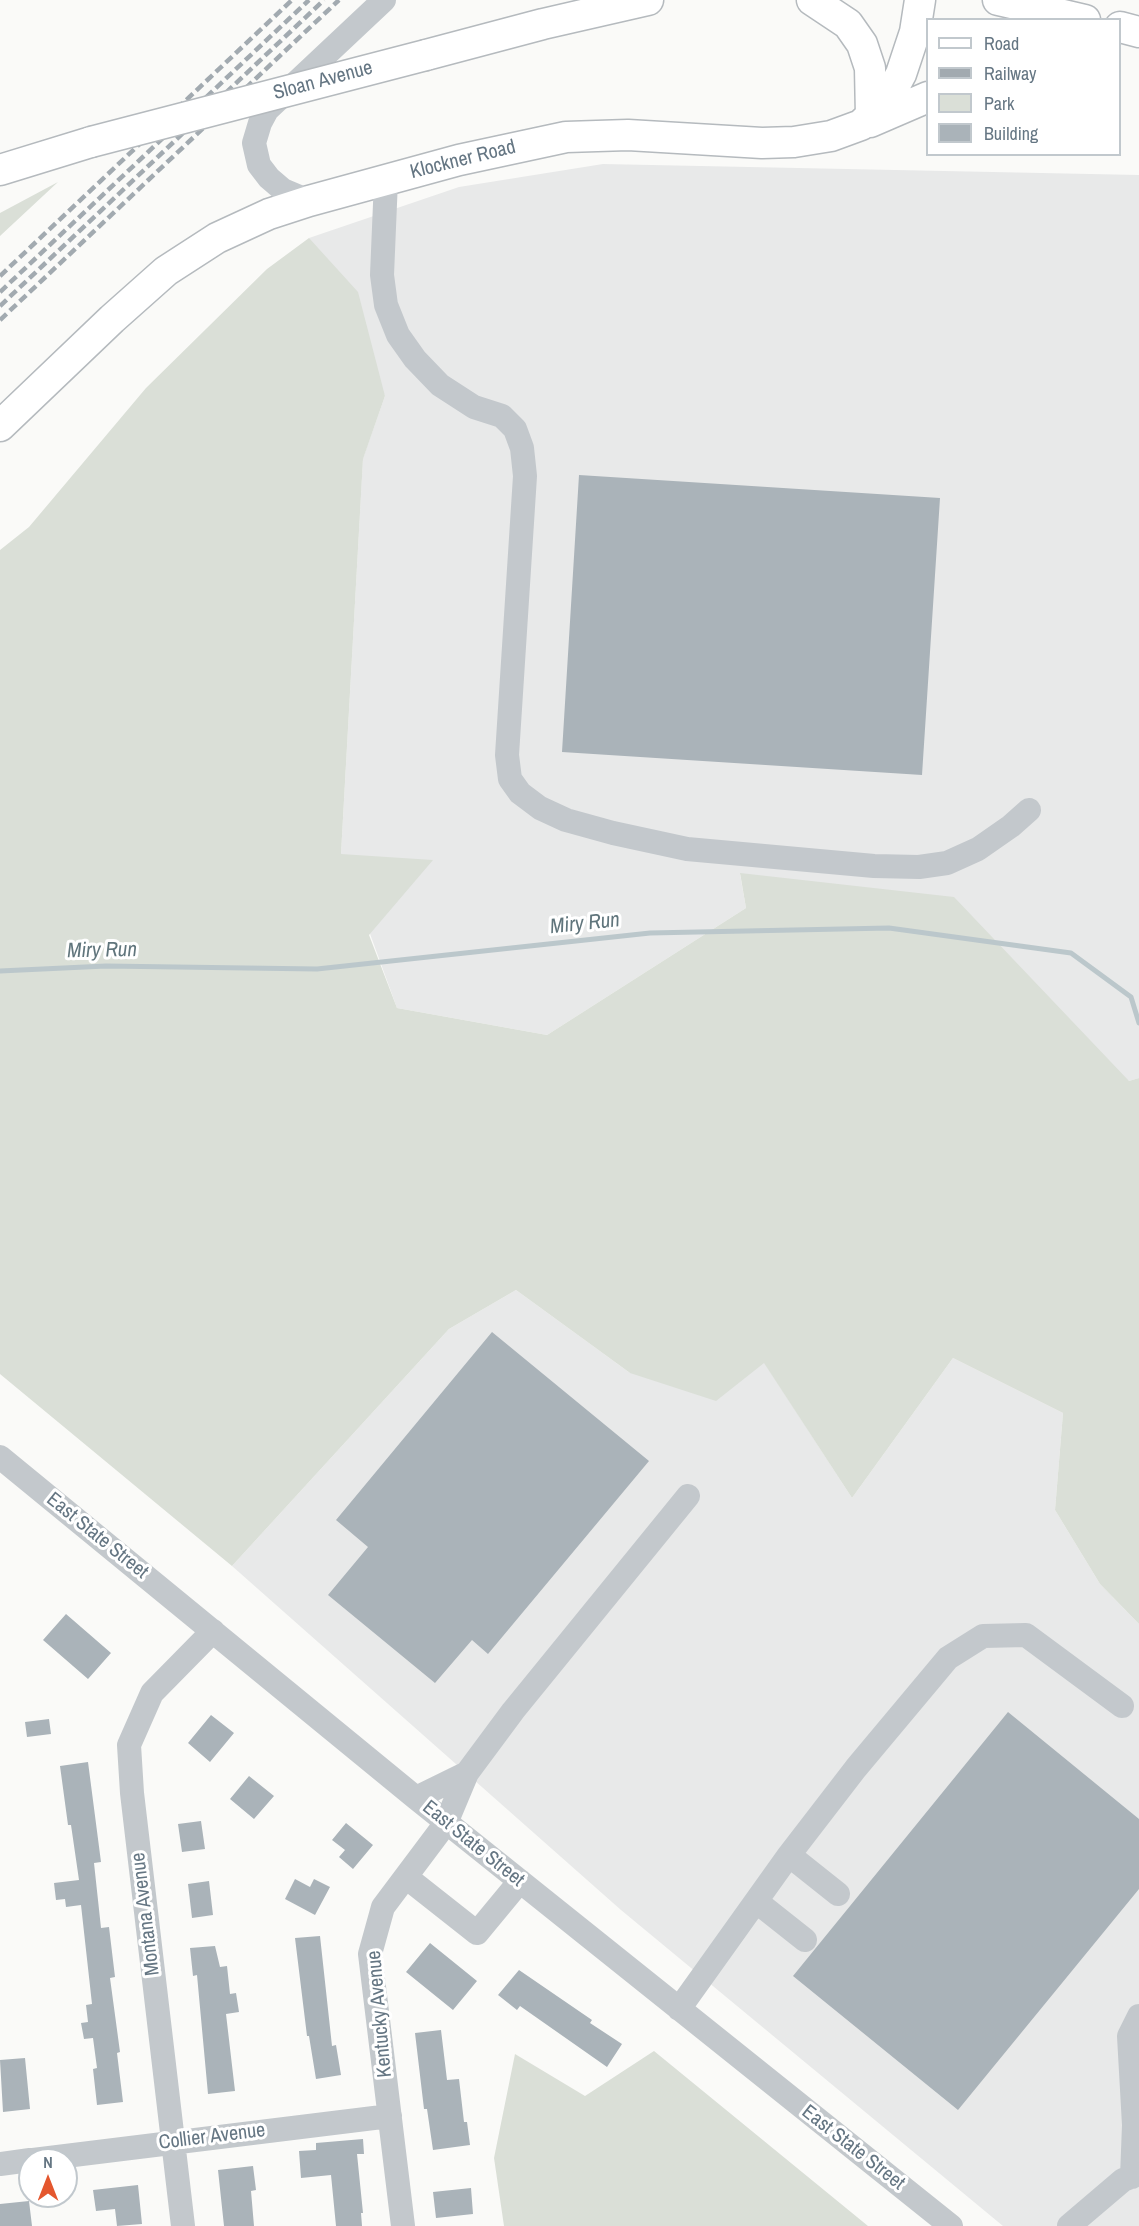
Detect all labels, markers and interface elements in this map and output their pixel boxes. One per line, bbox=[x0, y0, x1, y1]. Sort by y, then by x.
legend bbox=[926, 18, 1121, 156]
text: Road bbox=[984, 31, 1019, 56]
street label: Sloan Avenue bbox=[271, 56, 375, 106]
text: Railway bbox=[984, 61, 1037, 86]
text: Park bbox=[984, 91, 1014, 116]
text: Building bbox=[984, 121, 1038, 146]
street label: Klockner Road bbox=[408, 135, 518, 185]
water label: Miry Run bbox=[549, 908, 621, 940]
water label: Miry Run bbox=[67, 938, 137, 964]
street label: East State Street bbox=[41, 1488, 153, 1584]
street label: East State Street bbox=[417, 1796, 529, 1892]
street label: Montana Avenue bbox=[127, 1851, 165, 1977]
street label: Kentucky Avenue bbox=[362, 1950, 398, 2078]
street label: East State Street bbox=[797, 2100, 909, 2196]
street label: Collier Avenue bbox=[157, 2119, 267, 2155]
north arrow bbox=[18, 2148, 78, 2208]
text: N bbox=[43, 2151, 53, 2173]

